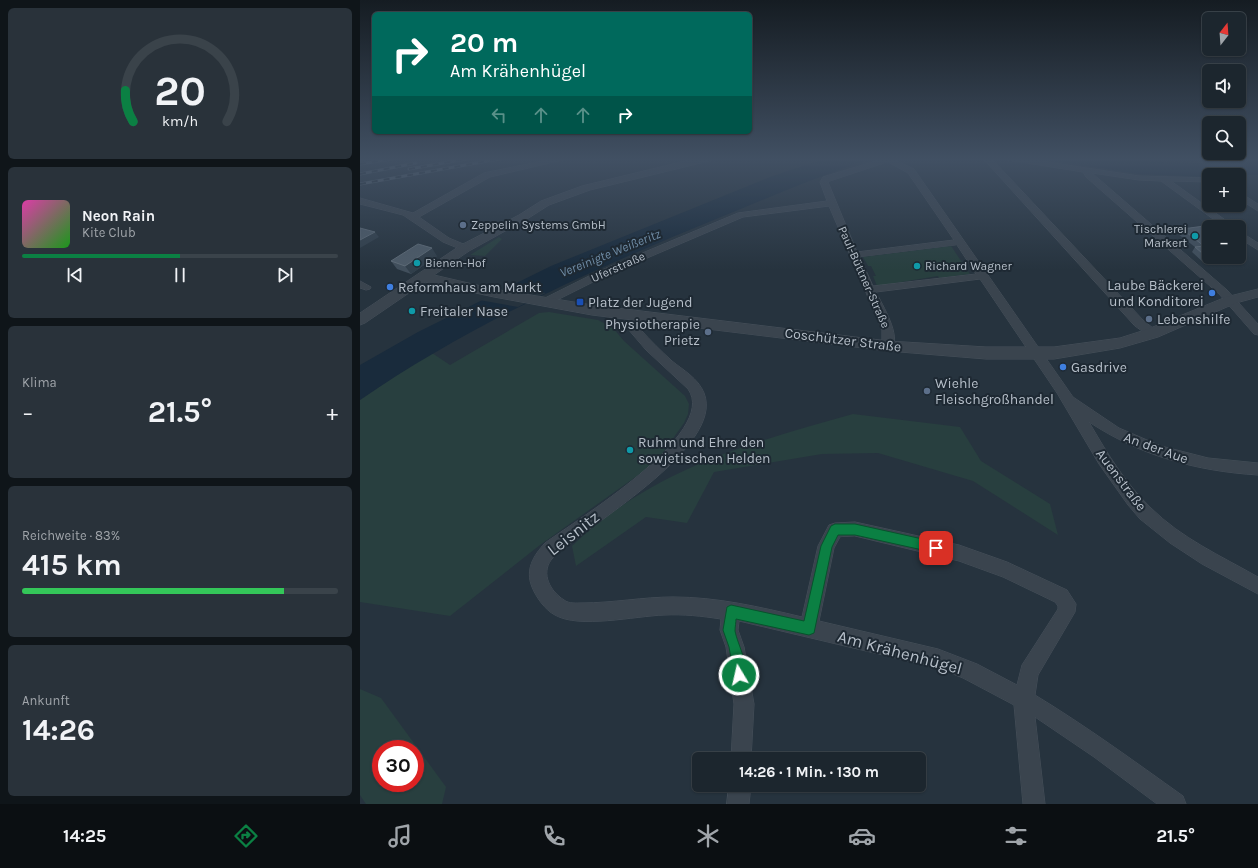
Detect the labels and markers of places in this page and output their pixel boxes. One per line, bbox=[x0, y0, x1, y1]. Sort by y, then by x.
place label: Zeppelin Systems GmbH bbox=[471, 218, 606, 232]
marker: Zeppelin Systems GmbH bbox=[458, 220, 468, 230]
place label: Tischlerei Markert bbox=[1134, 222, 1187, 250]
marker: Tischlerei Markert bbox=[1190, 231, 1200, 241]
place label: Bienen-Hof bbox=[425, 256, 487, 270]
marker: Bienen-Hof bbox=[412, 258, 422, 268]
place label: Richard Wagner bbox=[925, 259, 1012, 273]
marker: Richard Wagner bbox=[912, 261, 922, 271]
place label: Laube Bäckerei und Konditorei bbox=[1107, 277, 1204, 310]
place label: Reformhaus am Markt bbox=[398, 279, 542, 296]
marker: Reformhaus am Markt bbox=[385, 282, 395, 292]
marker: Laube Bäckerei und Konditorei bbox=[1207, 288, 1217, 298]
place label: Platz der Jugend bbox=[588, 294, 692, 311]
marker: Platz der Jugend bbox=[575, 297, 585, 307]
place label: Freitaler Nase bbox=[420, 303, 508, 320]
marker: Freitaler Nase bbox=[407, 306, 417, 316]
place label: Lebenshilfe bbox=[1157, 311, 1231, 328]
marker: Lebenshilfe bbox=[1144, 314, 1154, 324]
place label: Physiotherapie Prietz bbox=[605, 316, 700, 349]
marker: Physiotherapie Prietz bbox=[703, 327, 713, 337]
place label: Gasdrive bbox=[1071, 359, 1127, 376]
marker: Gasdrive bbox=[1058, 362, 1068, 372]
place label: Wiehle Fleischgroßhandel bbox=[935, 375, 1054, 408]
marker: Wiehle Fleischgroßhandel bbox=[922, 386, 932, 396]
place label: Ruhm und Ehre den sowjetischen Helden bbox=[638, 434, 771, 467]
marker: Ruhm und Ehre den sowjetischen Helden bbox=[625, 445, 635, 455]
pin bbox=[919, 531, 953, 565]

